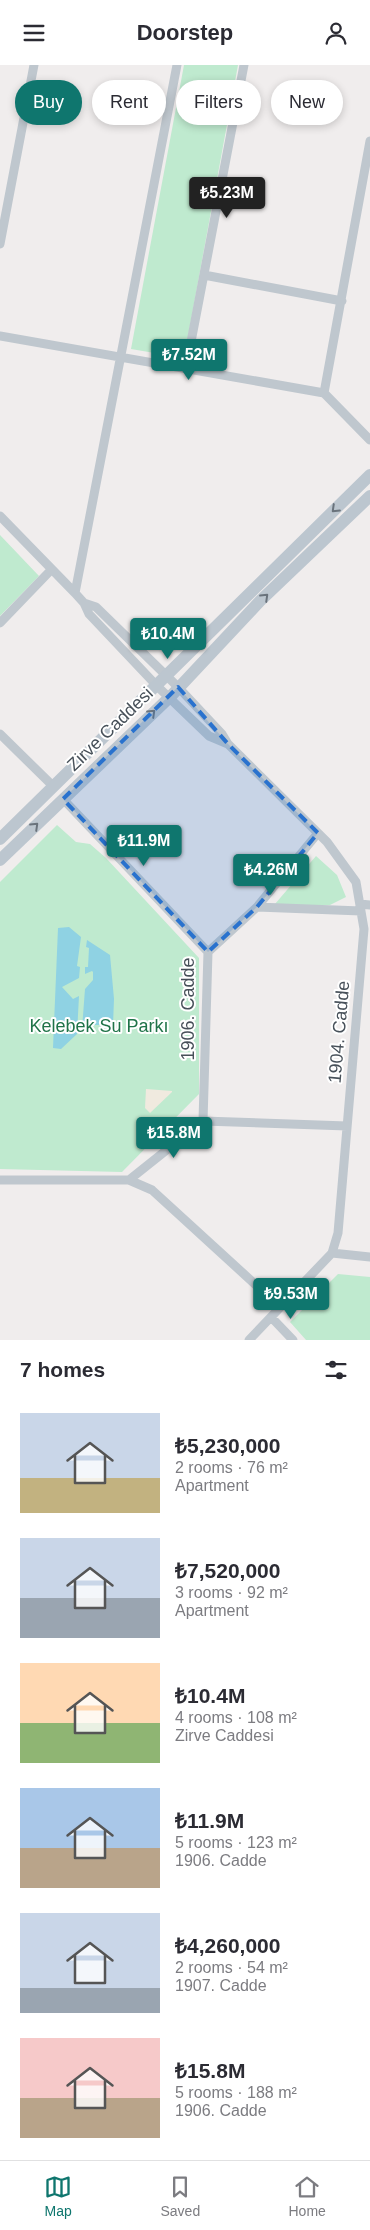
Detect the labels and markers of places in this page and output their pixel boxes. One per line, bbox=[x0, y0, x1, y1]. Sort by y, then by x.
pin: ₺5.23M bbox=[186, 177, 268, 219]
pin: ₺7.52M bbox=[148, 339, 230, 381]
pin: ₺10.4M bbox=[127, 617, 209, 660]
pin: ₺11.9M bbox=[103, 825, 185, 867]
pin: ₺4.26M bbox=[230, 853, 312, 896]
pin: ₺15.8M bbox=[133, 1117, 215, 1159]
pin: ₺9.53M bbox=[250, 1277, 332, 1320]

